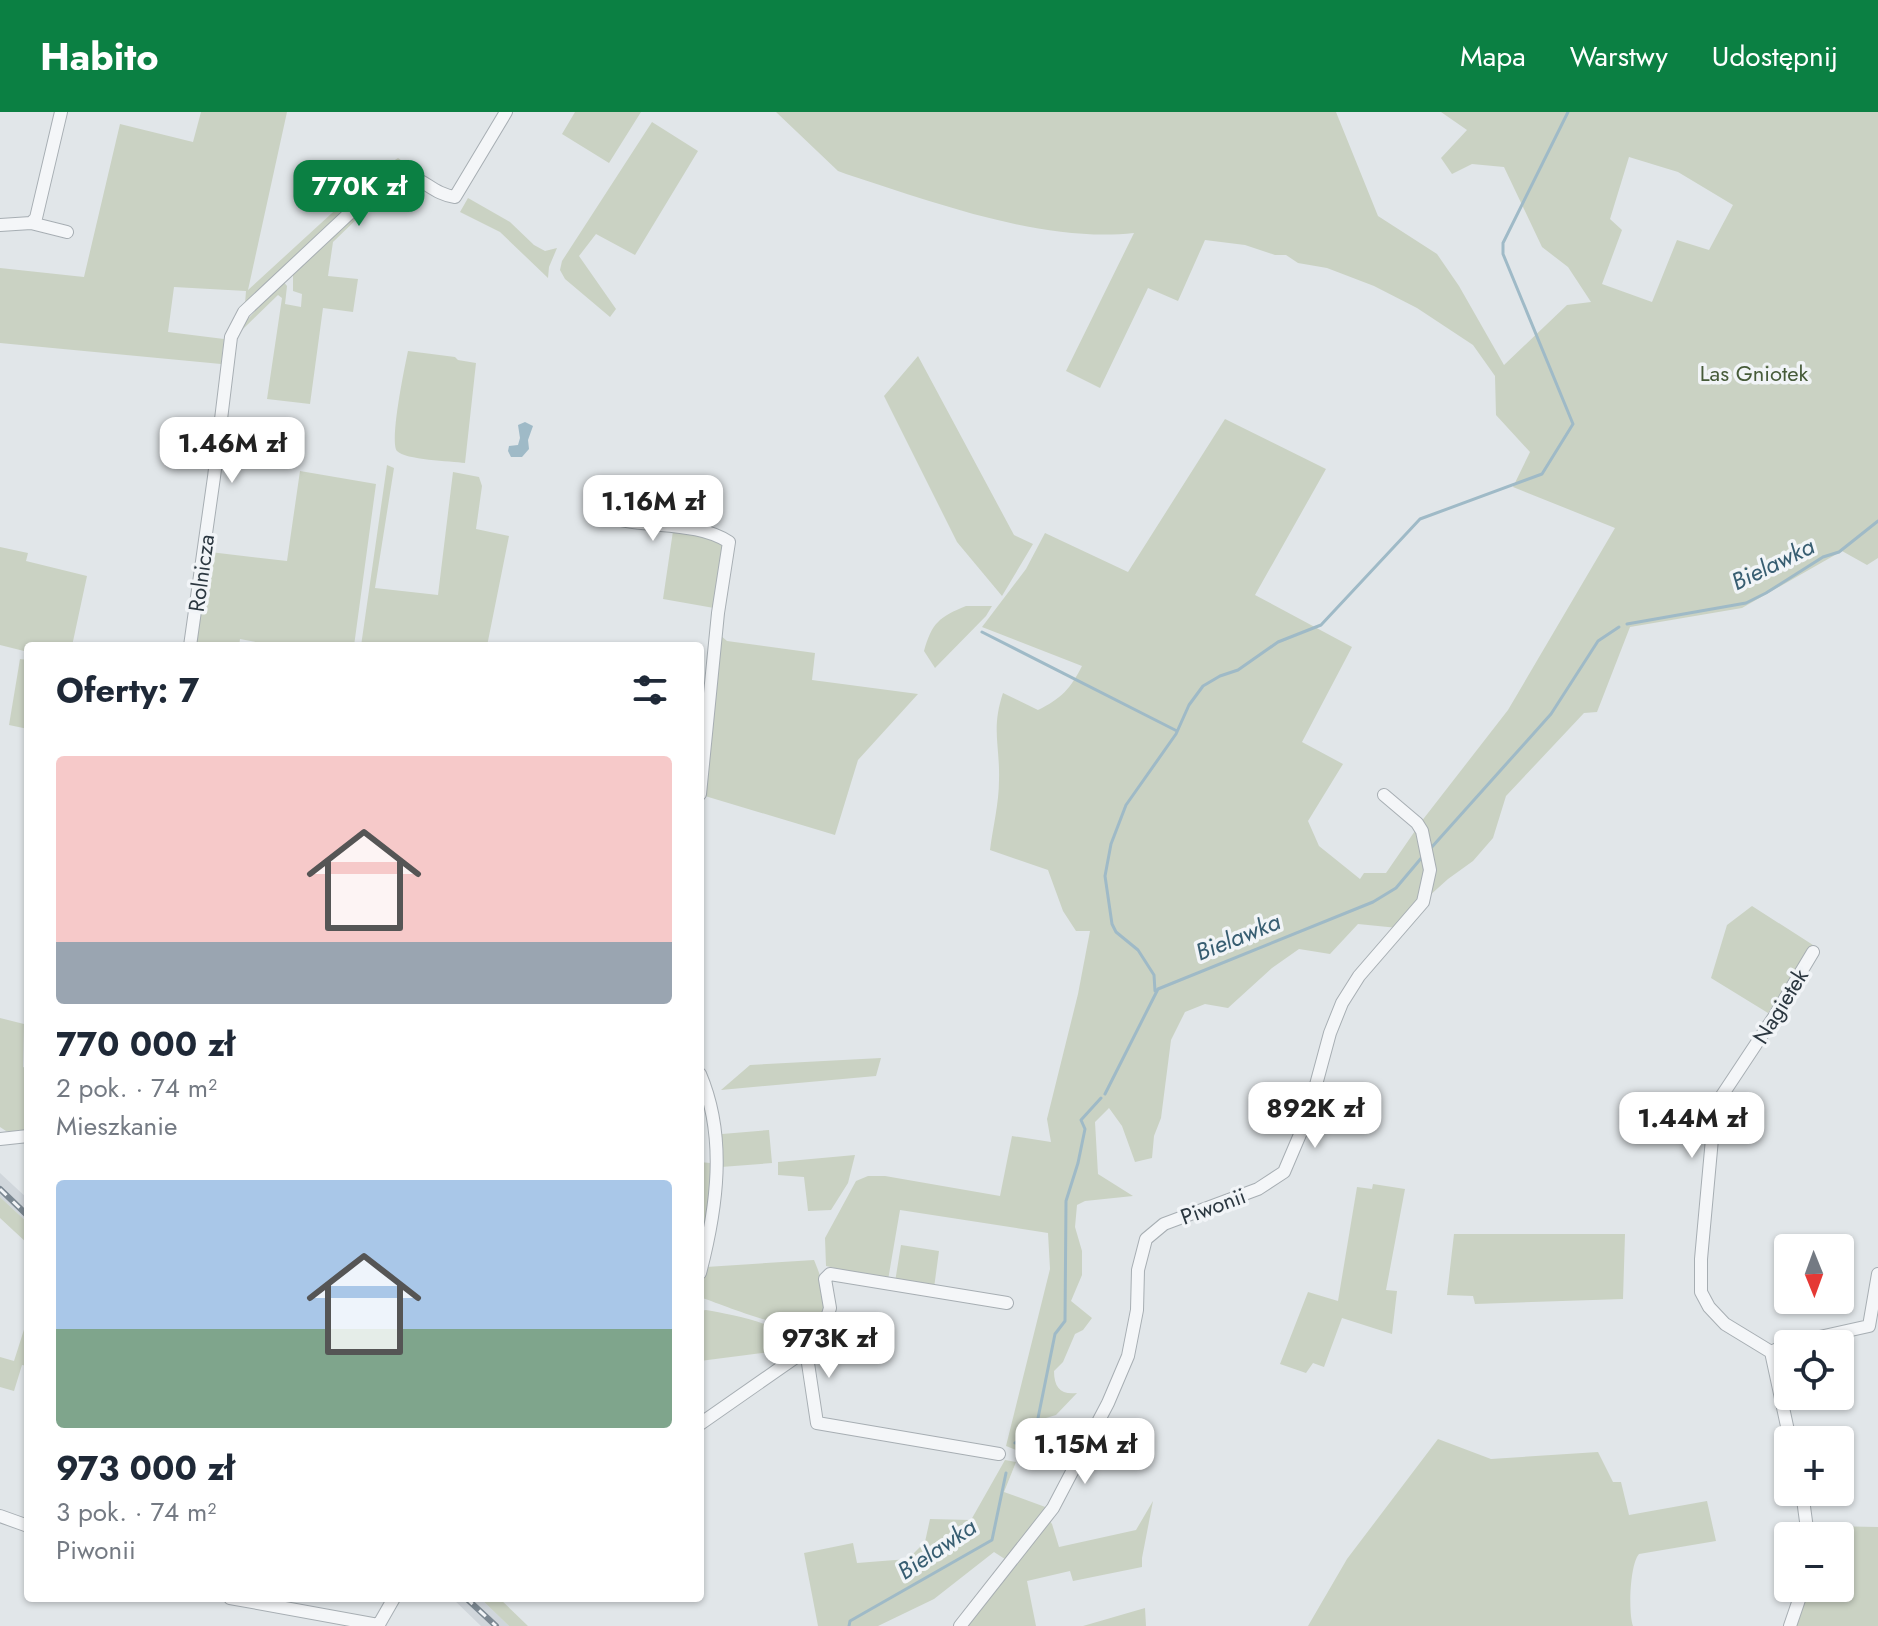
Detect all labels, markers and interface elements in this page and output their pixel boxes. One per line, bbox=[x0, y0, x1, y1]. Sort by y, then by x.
text: Habito bbox=[40, 29, 159, 84]
text: Mapa bbox=[1460, 36, 1526, 77]
text: Warstwy bbox=[1570, 36, 1668, 77]
text: Udostępnij bbox=[1712, 36, 1838, 77]
pin: 770K zł bbox=[285, 160, 433, 228]
text: 770K zł bbox=[311, 167, 407, 205]
park label: Las Gniotek bbox=[1700, 357, 1809, 389]
pin: 1.46M zł bbox=[149, 417, 315, 485]
text: 1.46M zł bbox=[178, 424, 286, 462]
pin: 1.16M zł bbox=[570, 475, 736, 543]
text: 1.16M zł bbox=[601, 482, 705, 520]
water label: Bielawka bbox=[1725, 528, 1820, 599]
street label: Rolnicza bbox=[180, 532, 222, 614]
text: Oferty: 7 bbox=[56, 666, 199, 715]
icon: filters bbox=[628, 668, 672, 712]
icon: home bbox=[292, 808, 436, 952]
water label: Bielawka bbox=[1190, 904, 1286, 969]
street label: Nagietek bbox=[1744, 962, 1816, 1050]
text: 770 000 zł bbox=[56, 1020, 234, 1069]
text: 2 pok. · 74 m² bbox=[56, 1069, 217, 1107]
pin: 892K zł bbox=[1241, 1082, 1389, 1150]
text: 892K zł bbox=[1266, 1089, 1364, 1127]
pin: 1.44M zł bbox=[1609, 1092, 1775, 1160]
text: 1.44M zł bbox=[1637, 1099, 1747, 1137]
text: Mieszkanie bbox=[56, 1107, 177, 1145]
street label: Piwonii bbox=[1176, 1179, 1250, 1233]
icon: home bbox=[292, 1232, 436, 1376]
north arrow bbox=[1774, 1234, 1854, 1314]
map controls bbox=[1774, 1234, 1854, 1602]
pin: 973K zł bbox=[755, 1312, 903, 1380]
text: 973K zł bbox=[781, 1319, 877, 1357]
button: locate bbox=[1774, 1330, 1854, 1410]
pin: 1.15M zł bbox=[1002, 1418, 1168, 1486]
text: 1.15M zł bbox=[1033, 1425, 1137, 1463]
button: + bbox=[1774, 1426, 1854, 1506]
text: 973 000 zł bbox=[56, 1444, 234, 1493]
text: 3 pok. · 74 m² bbox=[56, 1493, 216, 1531]
water label: Bielawka bbox=[890, 1509, 983, 1588]
button: − bbox=[1774, 1522, 1854, 1602]
text: Piwonii bbox=[56, 1531, 136, 1569]

